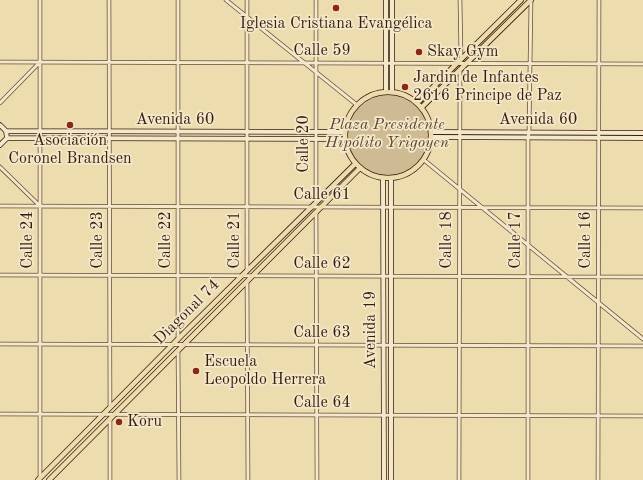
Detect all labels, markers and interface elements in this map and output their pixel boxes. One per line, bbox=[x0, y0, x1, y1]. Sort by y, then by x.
marker: Iglesia Cristiana Evangélica bbox=[331, 3, 341, 13]
place label: Iglesia Cristiana Evangélica bbox=[240, 14, 432, 34]
street label: Calle 59 bbox=[293, 41, 351, 61]
place label: Skay Gym bbox=[427, 42, 499, 62]
marker: Skay Gym bbox=[414, 47, 424, 57]
place label: Jardin de Infantes 2616 Principe de Paz bbox=[413, 68, 562, 106]
marker: Jardin de Infantes 2616 Principe de Paz bbox=[400, 82, 410, 92]
street label: Avenida 60 bbox=[136, 110, 214, 130]
street label: Avenida 60 bbox=[499, 110, 577, 130]
street label: Calle 20 bbox=[294, 115, 314, 173]
park label: Plaza Presidente Hipólito Yrigoyen bbox=[325, 115, 449, 153]
marker: Asociación Coronel Brandsen bbox=[65, 120, 75, 130]
place label: Asociación Coronel Brandsen bbox=[8, 131, 132, 169]
street label: Calle 61 bbox=[293, 185, 351, 205]
street label: Calle 24 bbox=[18, 211, 38, 269]
street label: Calle 23 bbox=[88, 211, 108, 269]
street label: Calle 22 bbox=[156, 211, 176, 269]
street label: Calle 21 bbox=[225, 211, 245, 269]
street label: Calle 18 bbox=[437, 211, 457, 269]
street label: Calle 17 bbox=[506, 211, 526, 269]
street label: Calle 16 bbox=[576, 211, 596, 269]
street label: Calle 62 bbox=[293, 254, 351, 274]
street label: Diagonal 74 bbox=[150, 275, 224, 349]
street label: Avenida 19 bbox=[361, 291, 381, 369]
street label: Calle 63 bbox=[293, 323, 351, 343]
place label: Escuela Leopoldo Herrera bbox=[204, 352, 326, 390]
marker: Escuela Leopoldo Herrera bbox=[191, 366, 201, 376]
street label: Calle 64 bbox=[293, 393, 351, 413]
place label: Koru bbox=[127, 412, 162, 432]
marker: Koru bbox=[114, 417, 124, 427]

